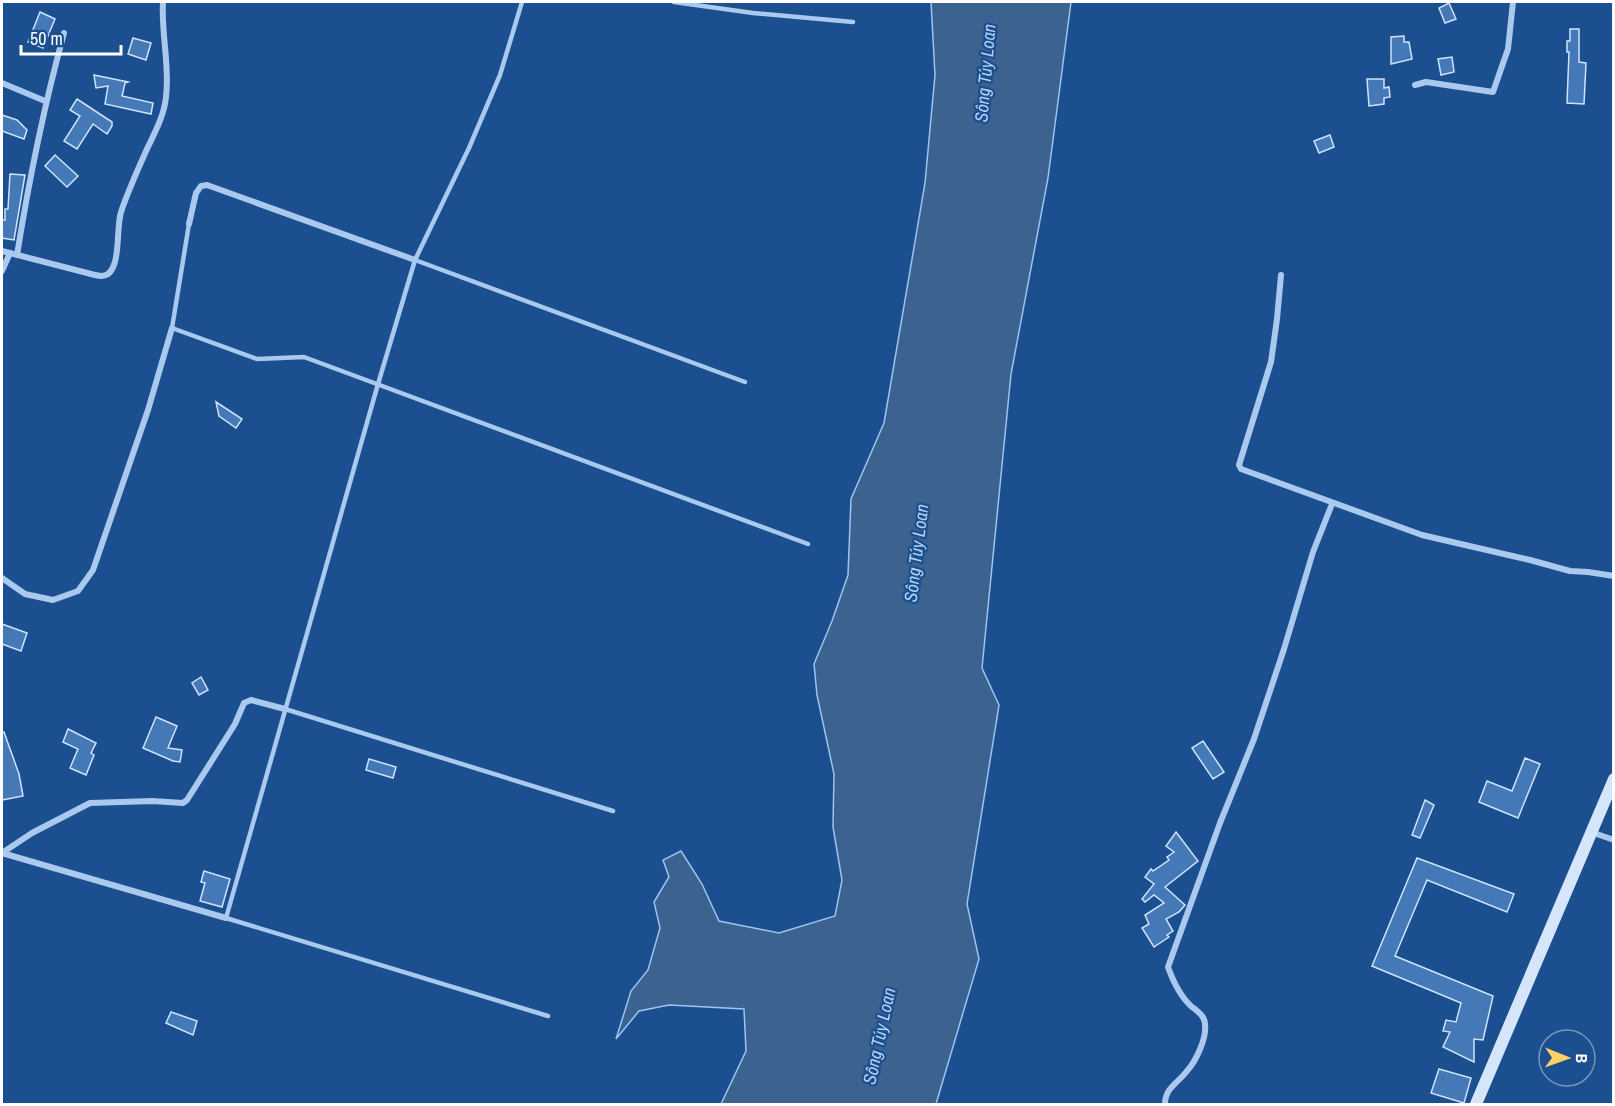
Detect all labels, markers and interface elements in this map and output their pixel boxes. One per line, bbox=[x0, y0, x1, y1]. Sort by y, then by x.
scale bar bbox=[21, 18, 122, 56]
water label: Sông Túy Loan bbox=[968, 23, 1002, 123]
text: 50 m bbox=[30, 26, 63, 51]
water label: Sông Túy Loan bbox=[898, 503, 934, 603]
water label: Sông Túy Loan bbox=[857, 985, 901, 1087]
north arrow bbox=[1537, 1028, 1597, 1088]
text: B bbox=[1571, 1053, 1593, 1063]

